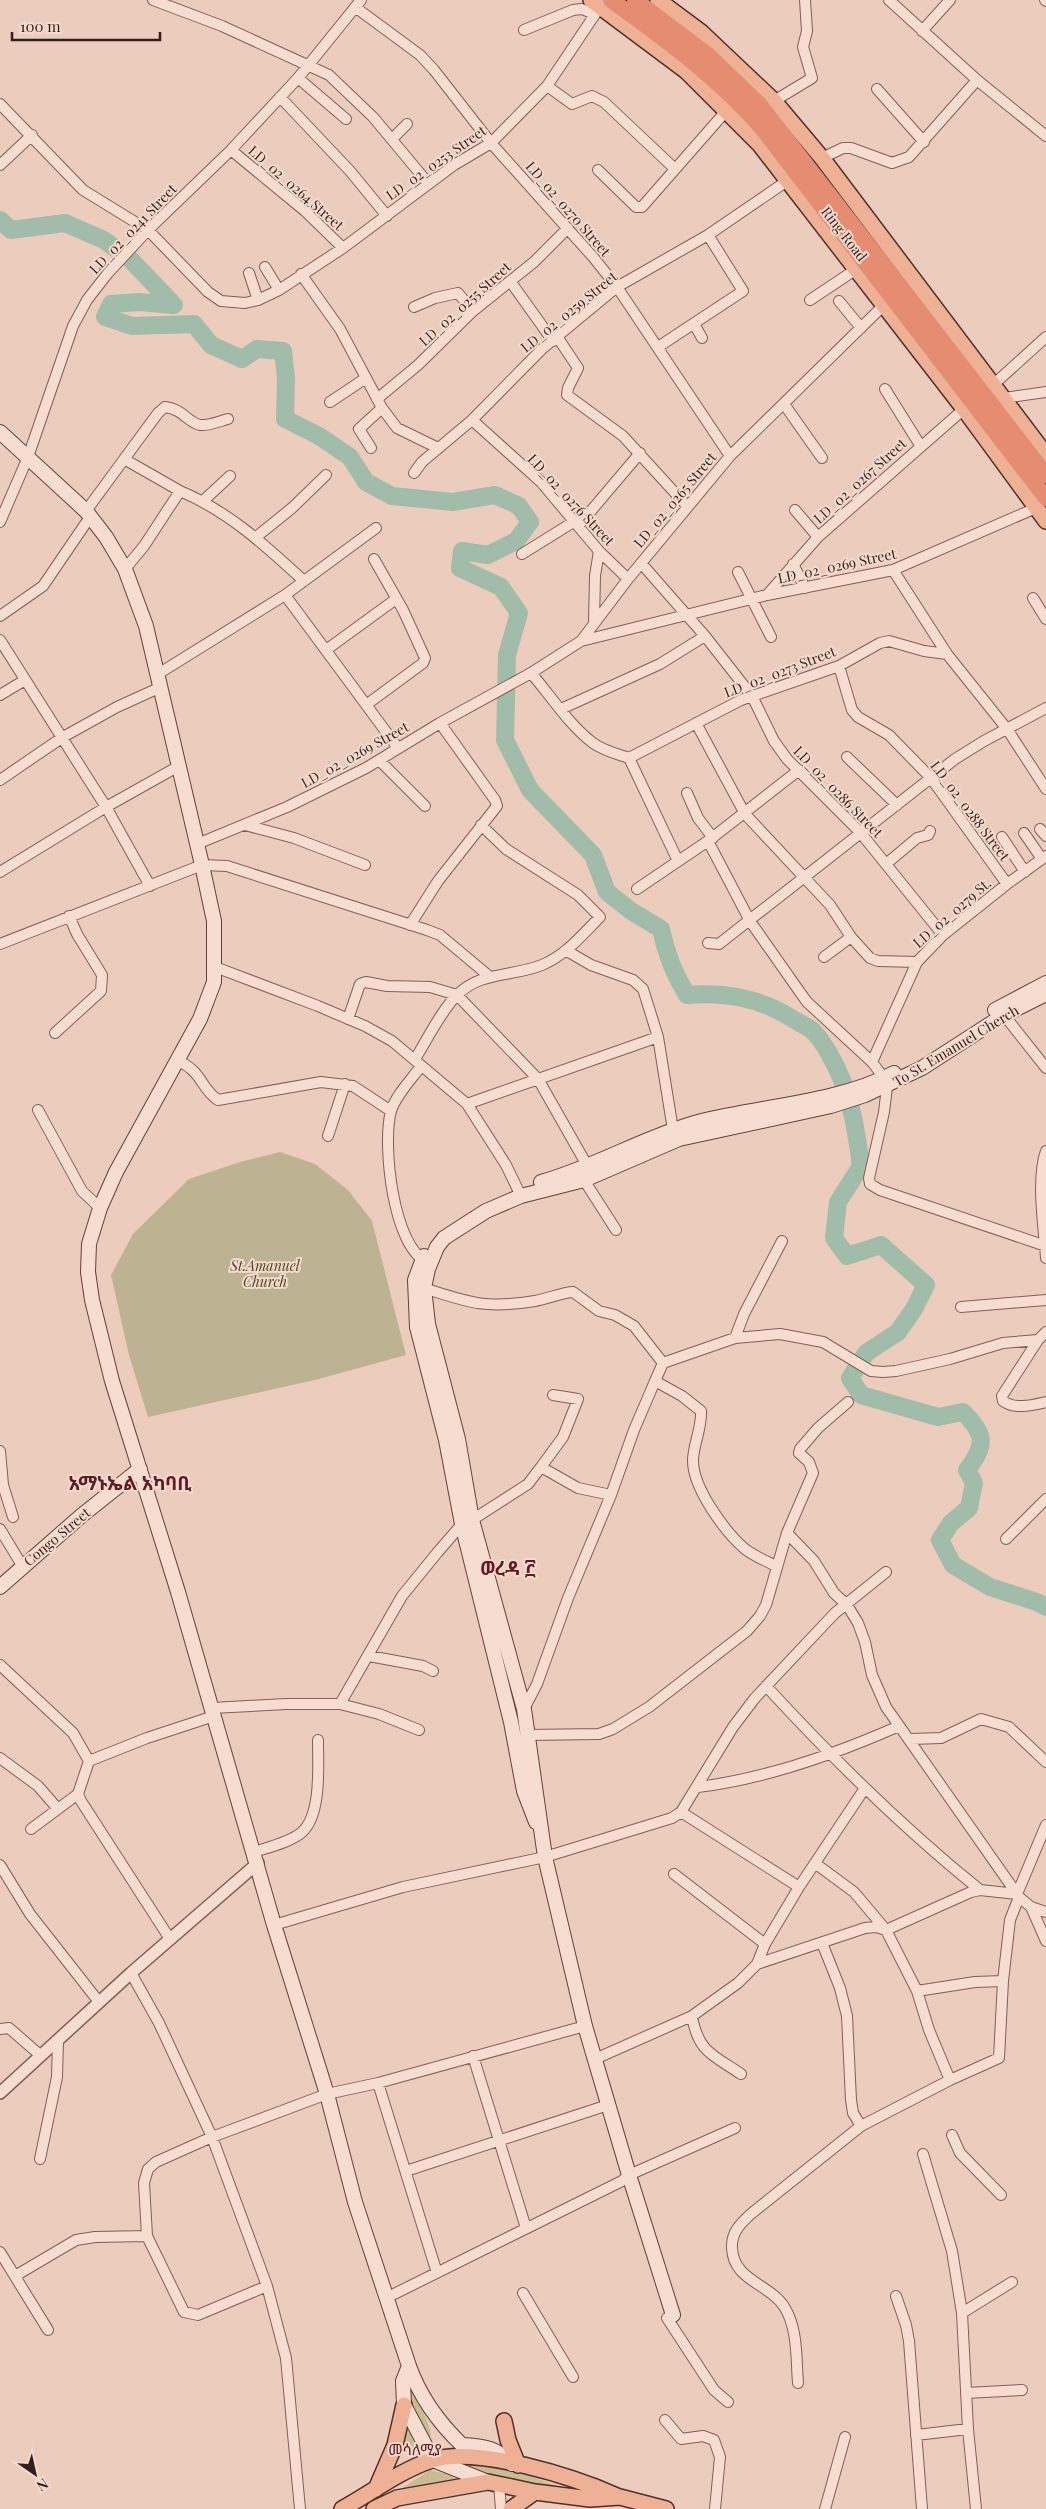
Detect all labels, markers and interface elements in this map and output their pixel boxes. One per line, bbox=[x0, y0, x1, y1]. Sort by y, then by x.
scale bar bbox=[12, 10, 160, 42]
text: 100 m bbox=[20, 16, 61, 36]
street label: LD_02_0253 Street bbox=[382, 120, 490, 204]
street label: LD_02_0264 Street bbox=[245, 141, 349, 235]
street label: LD_02_0270 Street bbox=[522, 157, 616, 261]
street label: LD_02_0241 Street bbox=[85, 179, 181, 278]
street label: Ring Road bbox=[817, 203, 872, 265]
street label: LD_02_0255 Street bbox=[415, 257, 515, 350]
street label: LD_02_0259 Street bbox=[516, 266, 622, 356]
street label: LD_02_0267 Street bbox=[809, 433, 911, 527]
street label: LD_02_0265 Street bbox=[629, 447, 721, 551]
street label: LD_02_0276 Street bbox=[524, 450, 620, 550]
street label: LD_02_0269 Street bbox=[776, 543, 899, 587]
street label: LD_02_0273 Street bbox=[721, 641, 839, 702]
street label: LD_02_0269 Street bbox=[297, 717, 413, 792]
street label: LD_02_0286 Street bbox=[790, 742, 888, 842]
street label: LD_02_0288 Street bbox=[926, 757, 1015, 865]
street label: LD_02_0279 St. bbox=[909, 873, 995, 952]
street label: To St. Emanuel Cherch bbox=[889, 1000, 1023, 1091]
park label: St.Amanuel Church bbox=[229, 1256, 301, 1291]
district label: አማኑኤል አካባቢ bbox=[68, 1469, 192, 1495]
street label: Congo Street bbox=[19, 1502, 95, 1570]
district label: ወረዳ ፫ bbox=[480, 1554, 536, 1580]
district label: መሳለሚያ bbox=[388, 2439, 442, 2459]
north arrow bbox=[10, 2449, 60, 2499]
text: N bbox=[33, 2474, 52, 2496]

